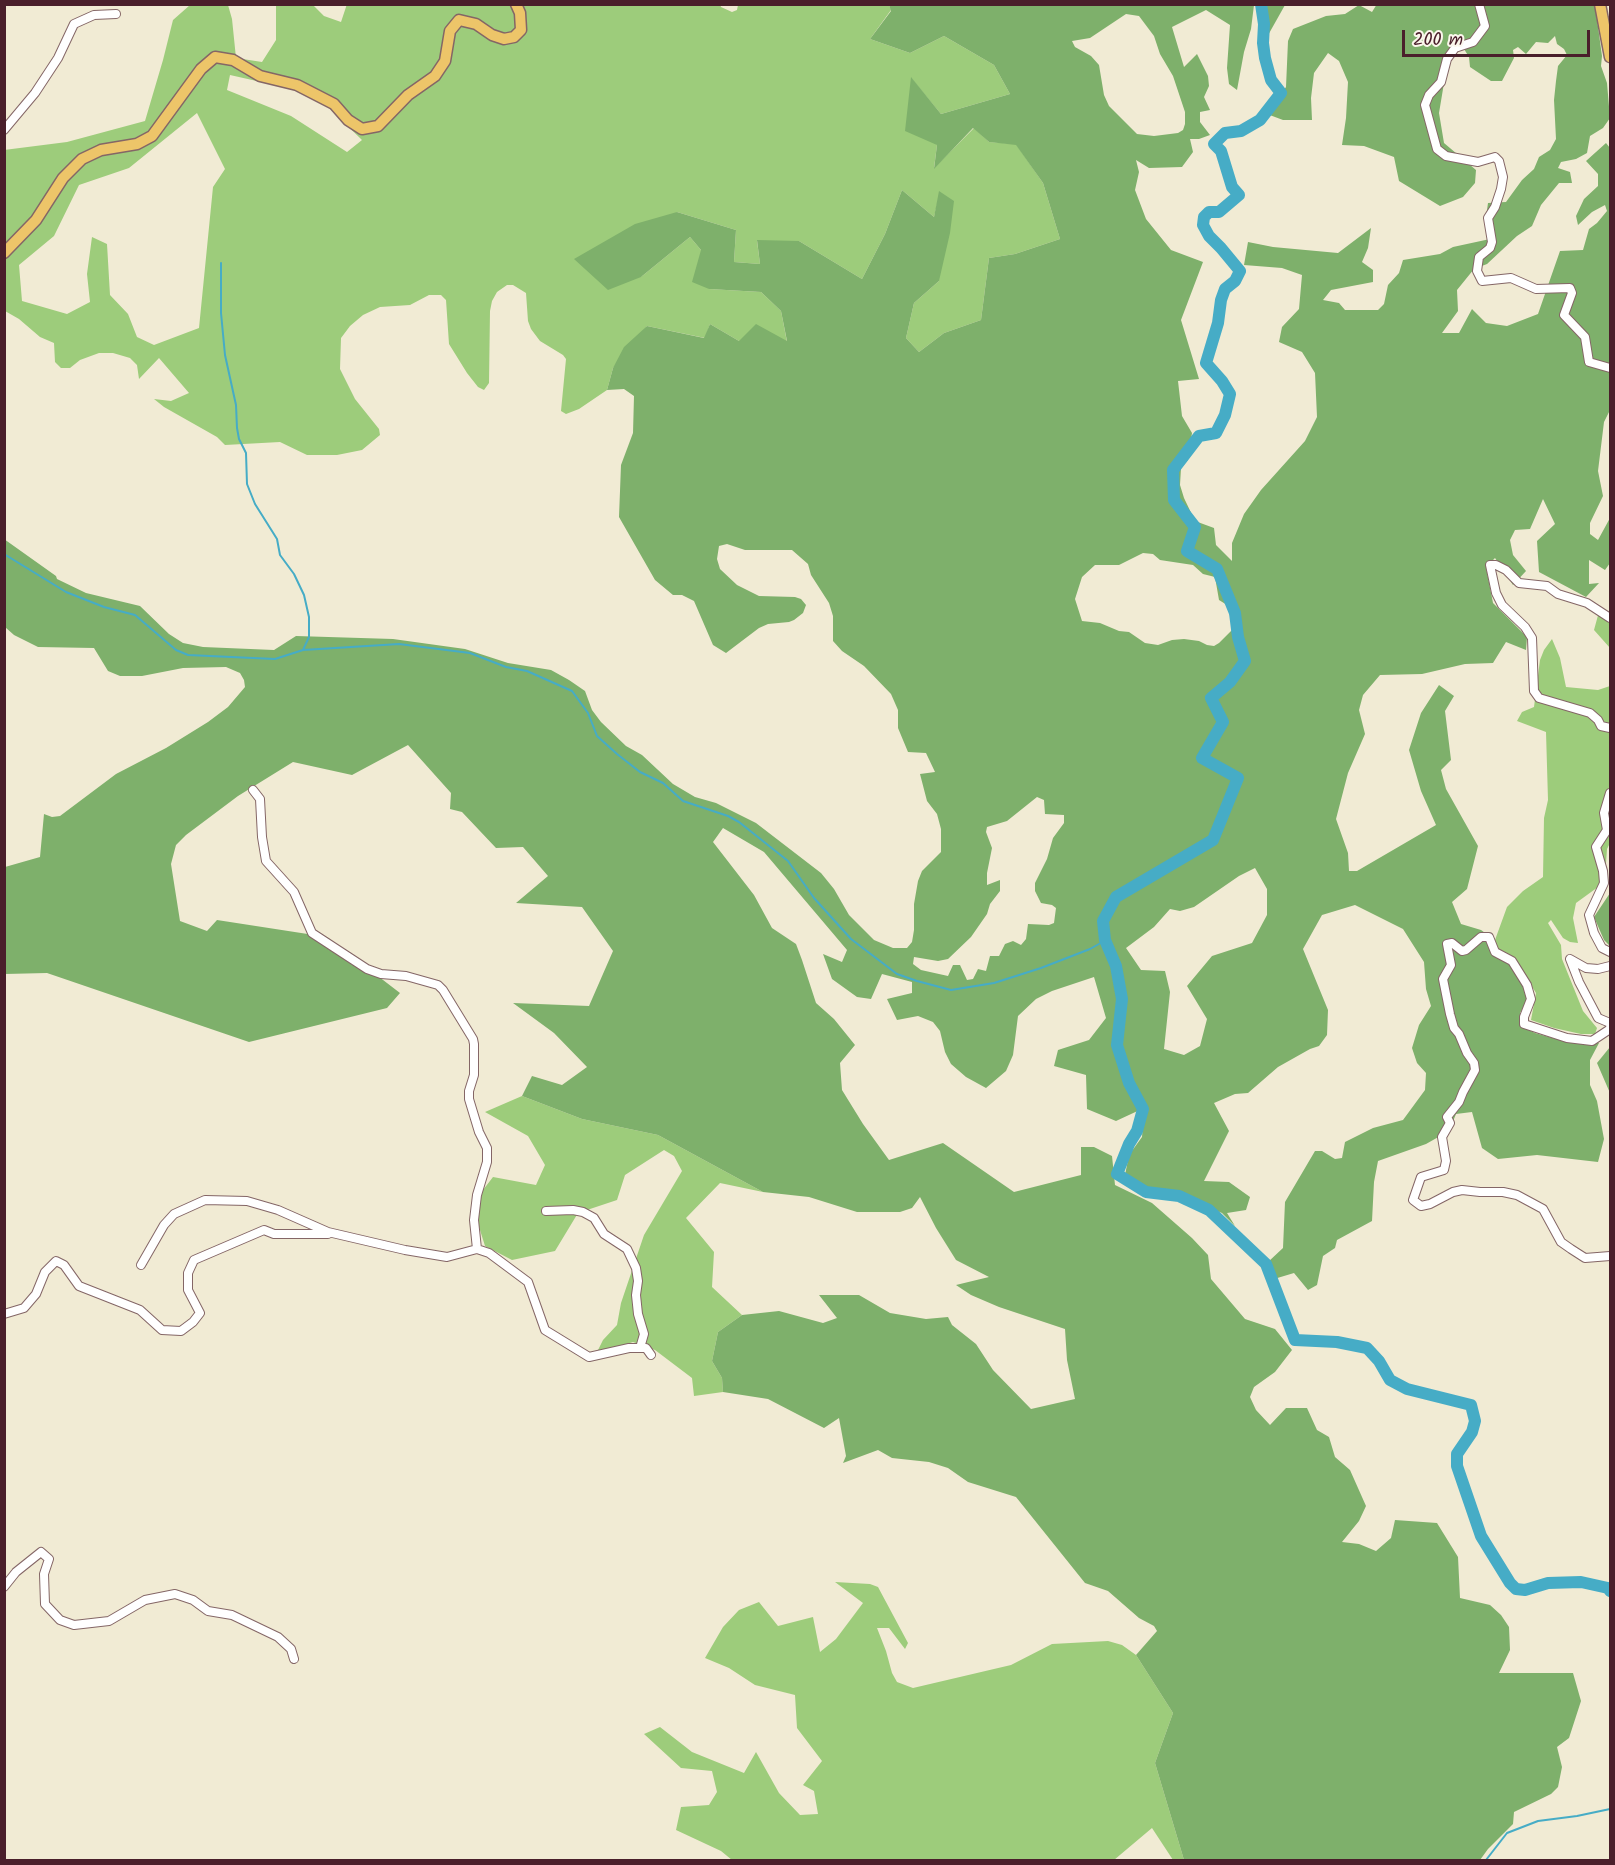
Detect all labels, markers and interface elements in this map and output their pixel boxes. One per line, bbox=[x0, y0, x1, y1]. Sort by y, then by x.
scale bar bbox=[1405, 18, 1592, 56]
text: 200 m bbox=[1413, 26, 1463, 55]

